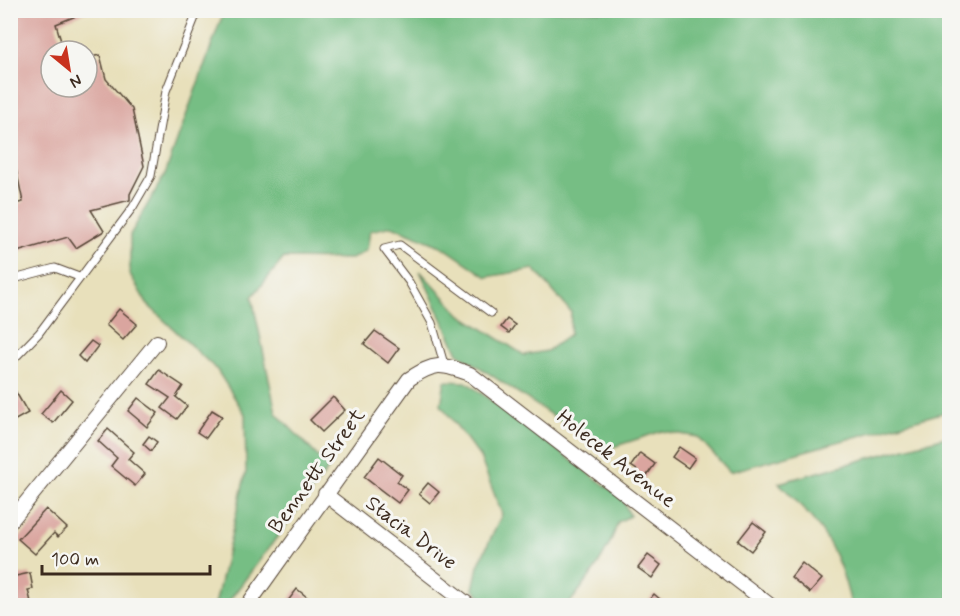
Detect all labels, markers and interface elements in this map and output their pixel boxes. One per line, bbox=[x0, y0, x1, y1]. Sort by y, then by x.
north arrow bbox=[39, 39, 99, 99]
text: N bbox=[66, 69, 86, 92]
street label: Bennett Street bbox=[262, 402, 372, 539]
street label: Holecek Avenue bbox=[551, 404, 681, 514]
street label: Stacia Drive bbox=[360, 489, 462, 577]
scale bar bbox=[42, 538, 210, 576]
text: 100 m bbox=[51, 548, 99, 572]

